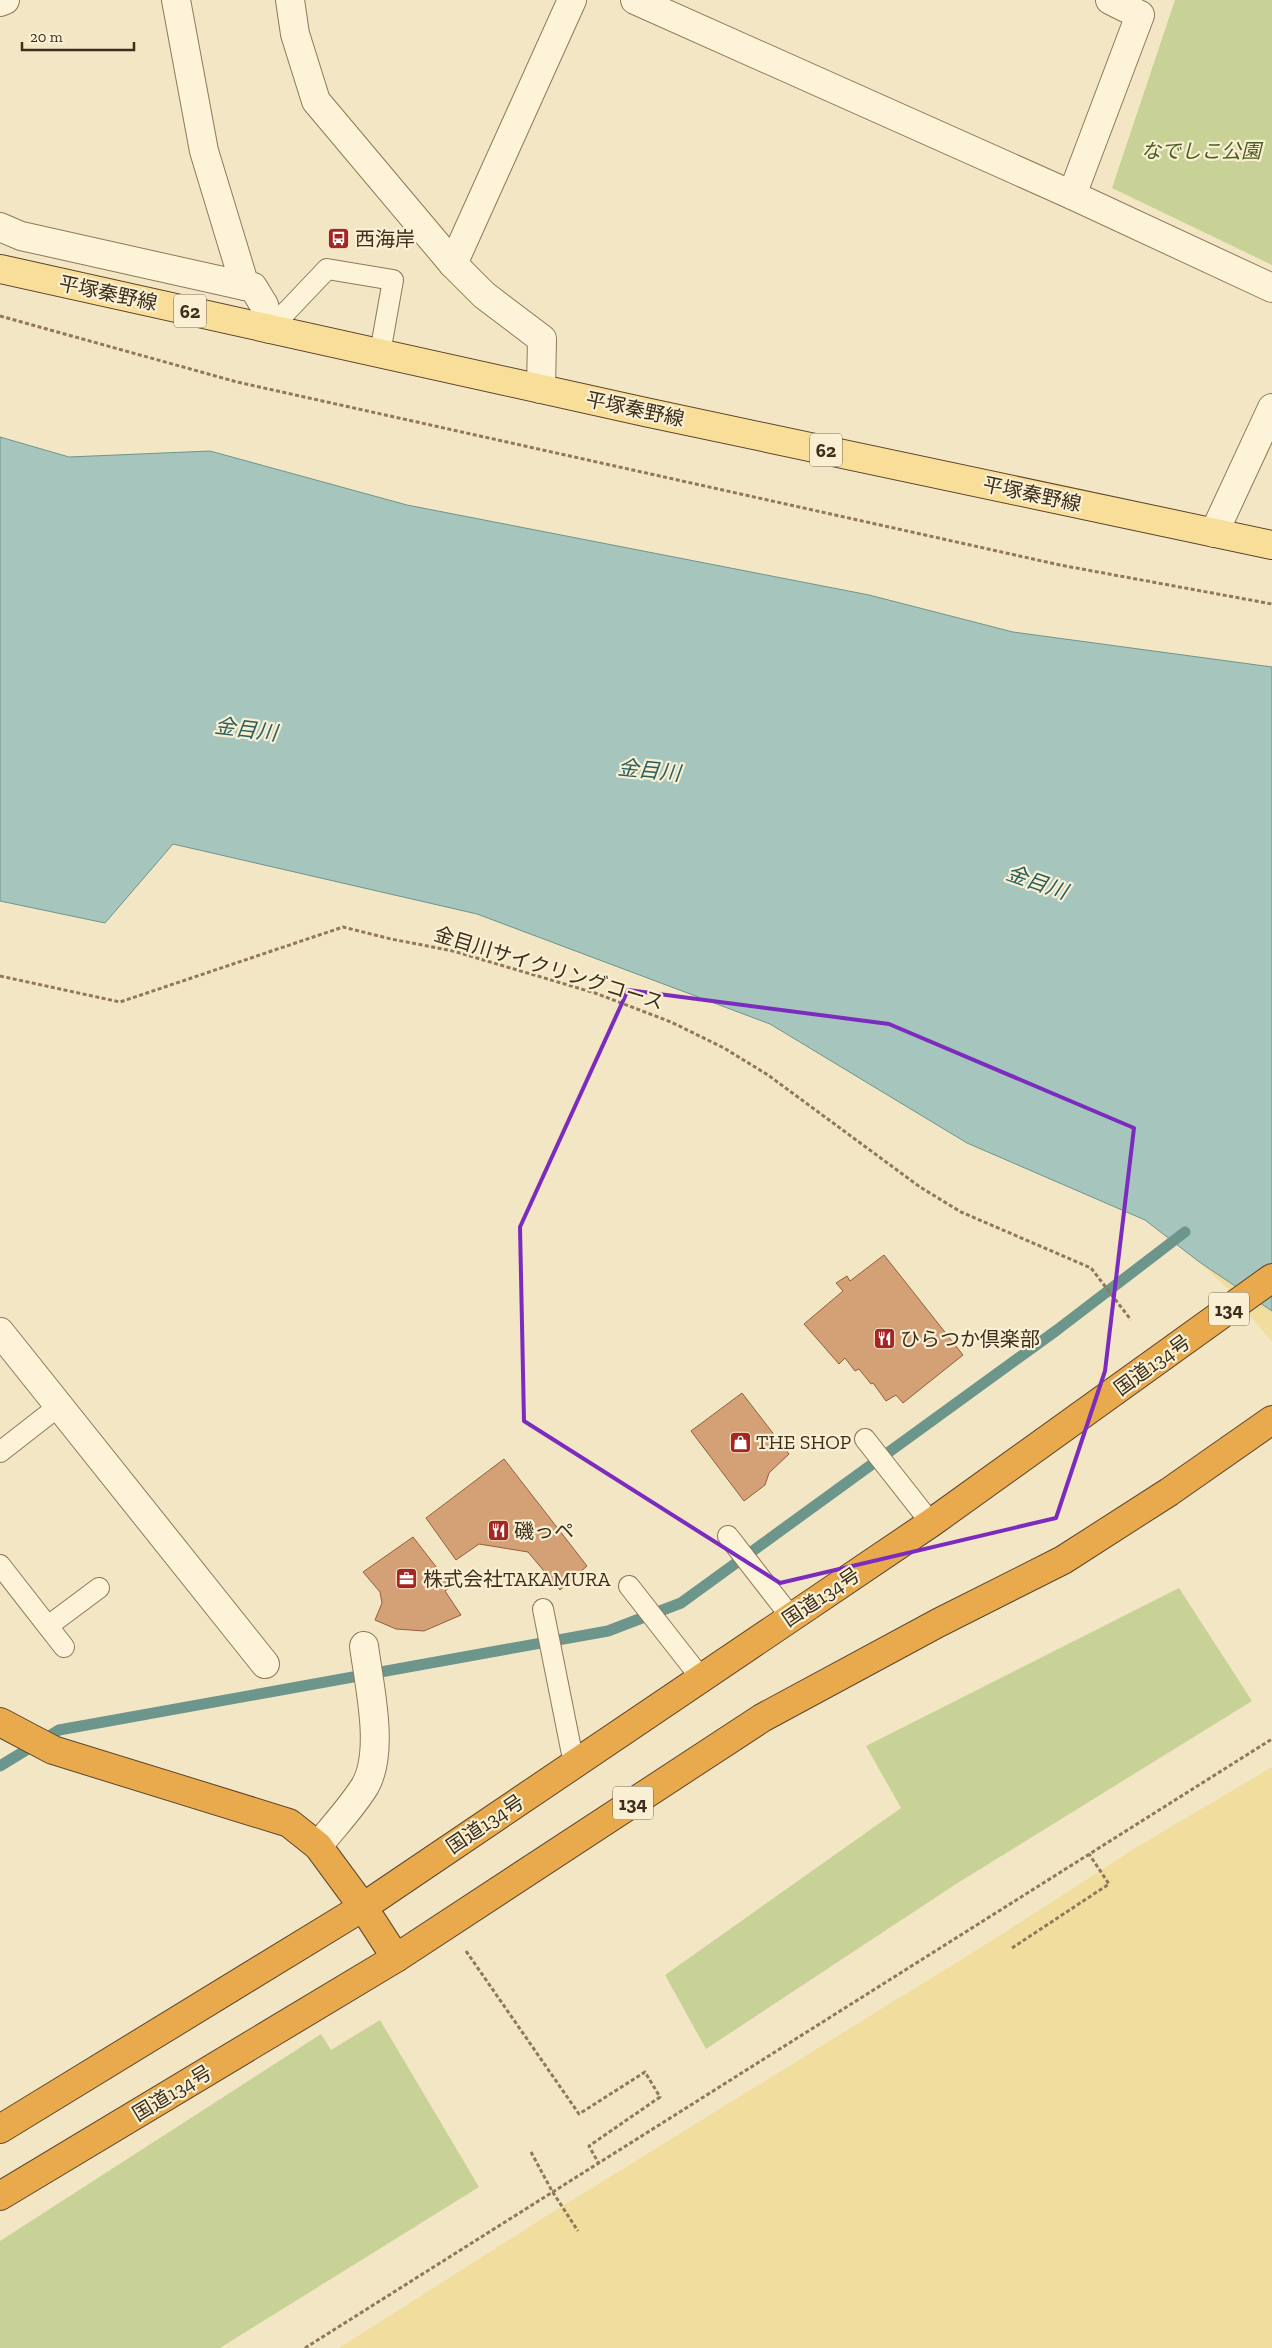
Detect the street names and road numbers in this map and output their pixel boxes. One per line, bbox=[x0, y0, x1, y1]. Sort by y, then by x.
street label: 平塚秦野線 bbox=[57, 271, 159, 315]
road number: 62 bbox=[174, 294, 206, 328]
street label: 平塚秦野線 bbox=[584, 387, 686, 431]
road number: 62 bbox=[810, 434, 842, 466]
street label: 平塚秦野線 bbox=[981, 472, 1083, 516]
street label: 金目川サイクリングコース bbox=[431, 922, 667, 1014]
road number: 134 bbox=[1209, 1292, 1249, 1326]
street label: 国道134号 bbox=[1109, 1329, 1195, 1401]
street label: 国道134号 bbox=[778, 1562, 864, 1632]
road number: 134 bbox=[613, 1786, 653, 1820]
street label: 国道134号 bbox=[442, 1789, 528, 1859]
street label: 国道134号 bbox=[128, 2060, 216, 2126]

